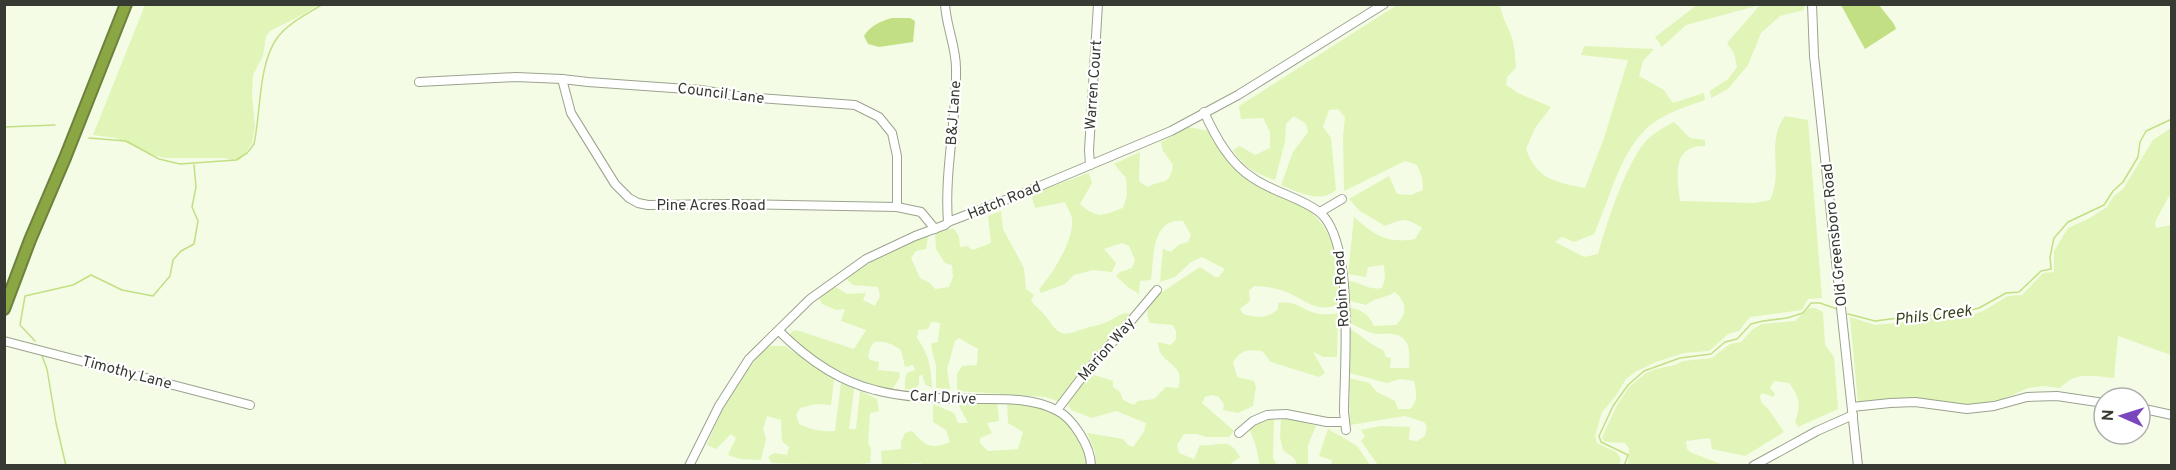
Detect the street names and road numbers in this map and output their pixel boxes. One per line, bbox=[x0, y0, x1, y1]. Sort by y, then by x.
street label: Warren Court bbox=[1082, 39, 1107, 131]
street label: Council Lane bbox=[676, 80, 765, 109]
street label: B&J Lane bbox=[943, 80, 966, 146]
street label: Old Greensboro Road bbox=[1819, 162, 1852, 307]
street label: Hatch Road bbox=[965, 178, 1044, 225]
street label: Pine Acres Road bbox=[656, 197, 766, 216]
street label: Robin Road bbox=[1330, 250, 1355, 328]
street label: Marion Way bbox=[1075, 315, 1140, 385]
street label: Timothy Lane bbox=[80, 352, 174, 395]
street label: Carl Drive bbox=[909, 387, 977, 410]

